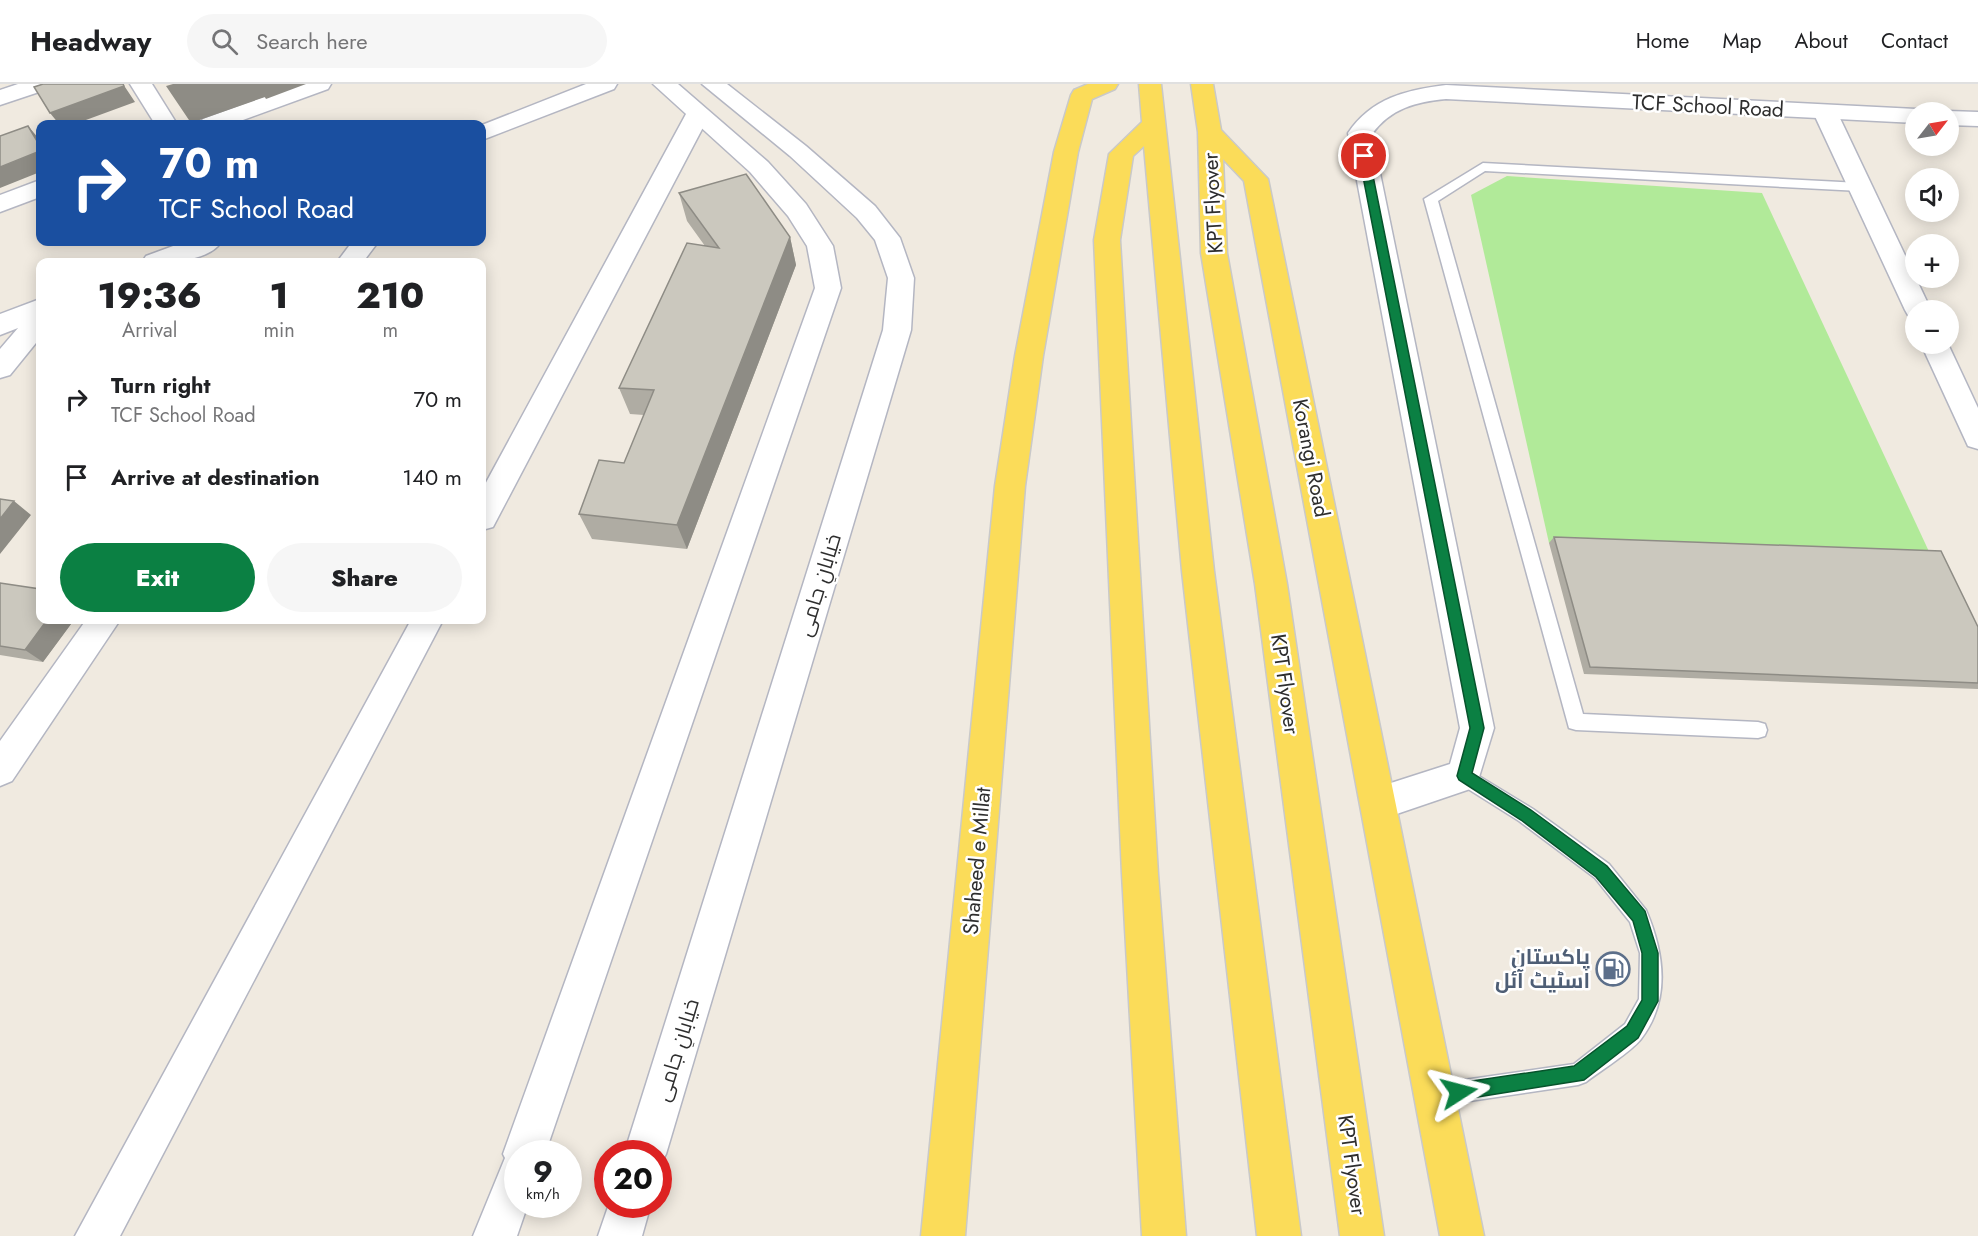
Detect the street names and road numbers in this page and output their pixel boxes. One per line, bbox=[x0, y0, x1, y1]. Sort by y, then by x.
street label: TCF School Road bbox=[1631, 87, 1785, 125]
street label: KPT Flyover bbox=[1195, 151, 1231, 254]
street label: Korangi Road bbox=[1285, 396, 1337, 520]
street label: خیابانِ جامی bbox=[789, 530, 849, 640]
street label: KPT Flyover bbox=[1263, 632, 1307, 737]
street label: Shaheed e Millat bbox=[956, 786, 998, 936]
street label: خیابانِ جامی bbox=[647, 995, 707, 1105]
street label: KPT Flyover bbox=[1330, 1113, 1374, 1218]

